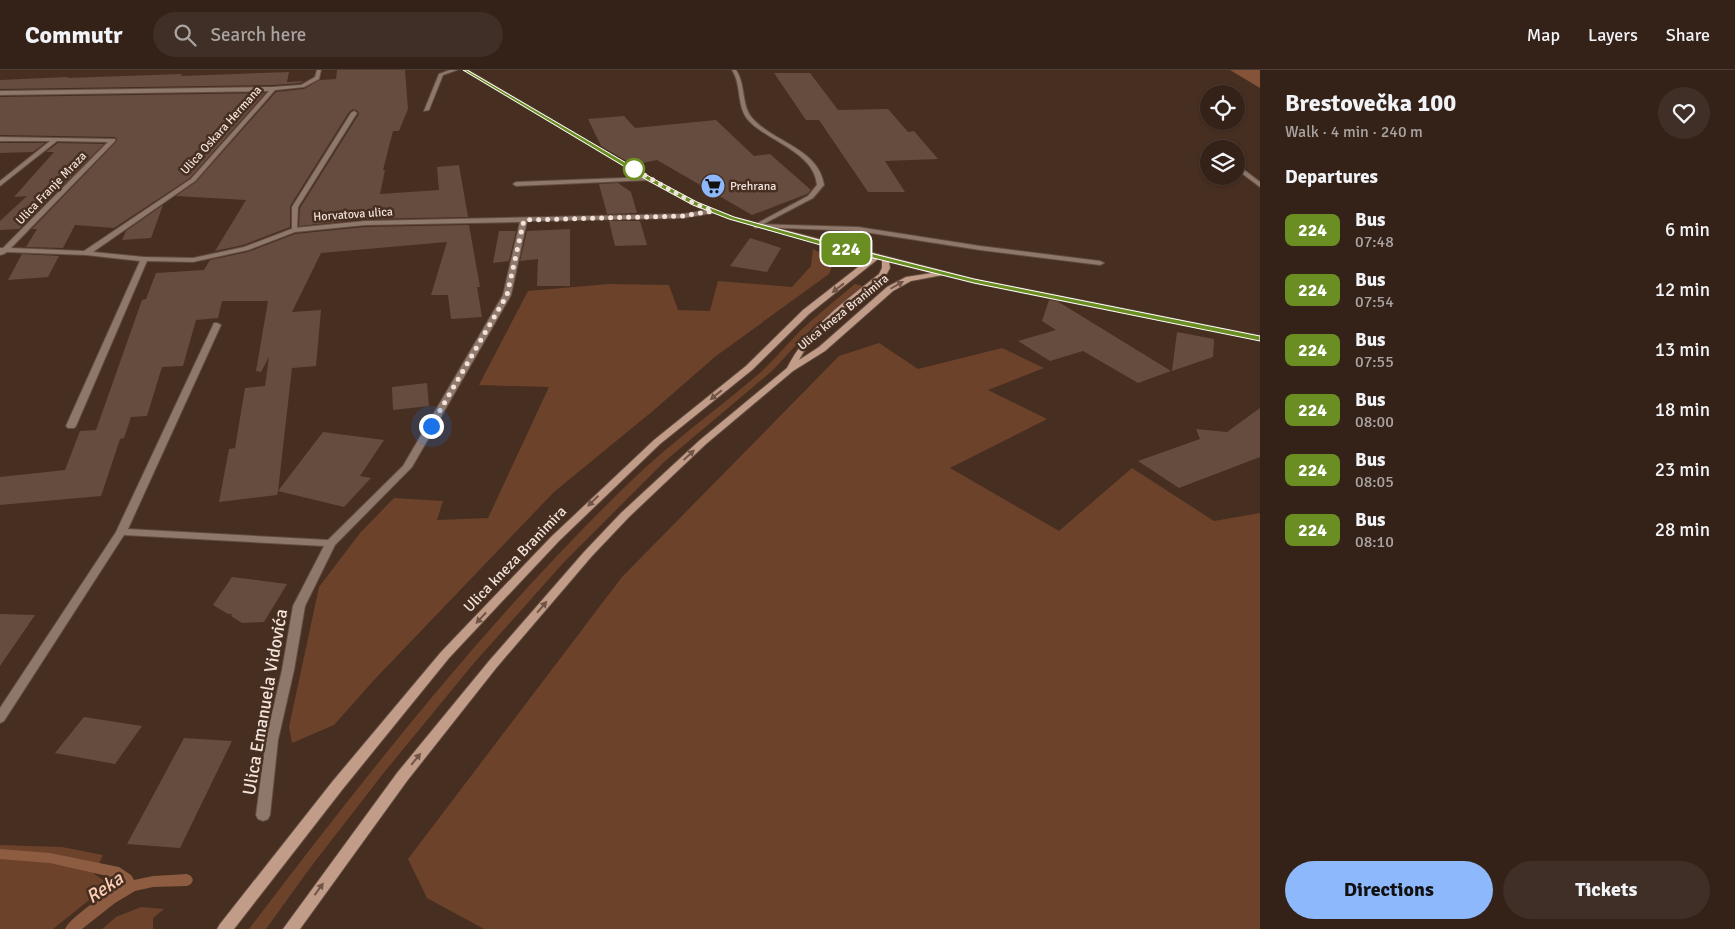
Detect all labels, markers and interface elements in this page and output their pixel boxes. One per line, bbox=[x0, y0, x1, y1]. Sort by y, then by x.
search box bbox=[153, 12, 503, 57]
text: Commutr bbox=[25, 20, 123, 50]
icon: search bbox=[171, 21, 199, 49]
text: Search here bbox=[211, 23, 306, 47]
text: Map bbox=[1527, 24, 1560, 46]
text: Layers bbox=[1588, 24, 1638, 46]
text: Share bbox=[1666, 24, 1710, 46]
street label: Ulica Oskara Hermana bbox=[178, 83, 265, 178]
map controls bbox=[1200, 85, 1245, 185]
button: locate bbox=[1200, 85, 1245, 130]
button: heart bbox=[1658, 87, 1710, 139]
text: Brestovečka 100 bbox=[1285, 88, 1456, 118]
text: Walk · 4 min · 240 m bbox=[1285, 122, 1423, 142]
button: layers bbox=[1200, 140, 1245, 185]
street label: Ulica Franje Mraza bbox=[13, 149, 90, 228]
unlabelled marker bbox=[623, 158, 645, 180]
text: Departures bbox=[1285, 165, 1378, 189]
supermarket icon: Prehrana bbox=[700, 173, 726, 199]
place label: Prehrana bbox=[730, 179, 776, 194]
street label: Horvatova ulica bbox=[313, 204, 393, 225]
text: Bus bbox=[1355, 208, 1386, 232]
text: 6 min bbox=[1665, 218, 1710, 242]
text: 224 bbox=[1298, 219, 1327, 241]
text: 07:48 bbox=[1355, 232, 1394, 252]
line badge: 224 bbox=[817, 233, 875, 265]
text: 224 bbox=[831, 238, 861, 260]
text: Bus bbox=[1355, 268, 1386, 292]
street label: Ulica kneza Branimira bbox=[795, 271, 892, 354]
text: 12 min bbox=[1655, 278, 1710, 302]
text: 224 bbox=[1298, 279, 1327, 301]
one-way arrow bbox=[891, 281, 904, 290]
one-way arrow bbox=[832, 282, 845, 293]
text: 07:54 bbox=[1355, 292, 1394, 312]
text: Bus bbox=[1355, 328, 1386, 352]
text: 13 min bbox=[1655, 338, 1710, 362]
text: 224 bbox=[1298, 339, 1327, 361]
text: 07:55 bbox=[1355, 352, 1394, 372]
text: Bus bbox=[1355, 388, 1386, 412]
one-way arrow bbox=[711, 389, 723, 401]
text: 18 min bbox=[1655, 398, 1710, 422]
text: 224 bbox=[1298, 399, 1327, 421]
text: 08:00 bbox=[1355, 412, 1394, 432]
your location bbox=[419, 414, 444, 439]
text: Bus bbox=[1355, 448, 1386, 472]
one-way arrow bbox=[682, 450, 695, 461]
text: 23 min bbox=[1655, 458, 1710, 482]
text: 224 bbox=[1298, 459, 1327, 481]
text: 08:05 bbox=[1355, 472, 1394, 492]
one-way arrow bbox=[588, 495, 600, 507]
street label: Ulica kneza Branimira bbox=[460, 502, 570, 616]
text: Bus bbox=[1355, 508, 1386, 532]
text: 28 min bbox=[1655, 518, 1710, 542]
text: 224 bbox=[1298, 519, 1327, 541]
text: 08:10 bbox=[1355, 532, 1394, 552]
one-way arrow bbox=[536, 601, 547, 613]
street label: Ulica Emanuela Vidovića bbox=[238, 607, 292, 797]
one-way arrow bbox=[475, 612, 487, 624]
one-way arrow bbox=[411, 753, 422, 766]
button: Directions bbox=[1285, 861, 1493, 919]
button: Tickets bbox=[1503, 861, 1710, 919]
water label: Reka bbox=[81, 866, 129, 909]
one-way arrow bbox=[314, 883, 324, 896]

